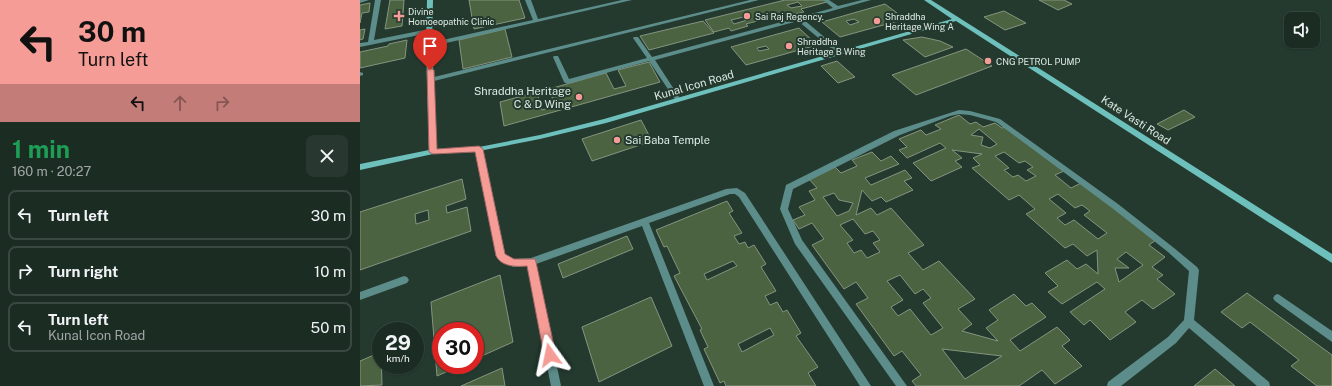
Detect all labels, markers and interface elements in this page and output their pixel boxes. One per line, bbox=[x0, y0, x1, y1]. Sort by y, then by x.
place label: Divine Homoeopathic Clinic bbox=[408, 6, 495, 27]
marker: Divine Homoeopathic Clinic bbox=[393, 10, 405, 22]
marker: Sai Raj Regency. bbox=[742, 11, 752, 21]
place label: Sai Raj Regency. bbox=[755, 11, 824, 22]
place label: Shraddha Heritage Wing A bbox=[885, 11, 954, 32]
map controls bbox=[1284, 12, 1320, 48]
button: sound bbox=[1284, 12, 1320, 48]
text: 30 m bbox=[78, 15, 146, 48]
icon: left bbox=[12, 16, 64, 68]
marker: Shraddha Heritage Wing A bbox=[872, 16, 882, 26]
pin bbox=[413, 29, 447, 70]
icon: arrive bbox=[419, 35, 441, 57]
place label: Shraddha Heritage B Wing bbox=[797, 36, 866, 57]
marker: Shraddha Heritage B Wing bbox=[784, 41, 794, 51]
text: Turn left bbox=[78, 49, 148, 70]
marker: CNG PETROL PUMP bbox=[983, 56, 993, 66]
place label: CNG PETROL PUMP bbox=[996, 56, 1081, 67]
street label: Kunal Icon Road bbox=[653, 68, 735, 102]
place label: Shraddha Heritage C & D Wing bbox=[474, 85, 571, 110]
icon: left bbox=[127, 92, 149, 114]
icon: ahead bbox=[169, 92, 191, 114]
icon: right bbox=[211, 92, 233, 114]
marker: Shraddha Heritage C & D Wing bbox=[574, 92, 584, 102]
street label: Kate Vasti Road bbox=[1099, 93, 1173, 147]
place label: Sai Baba Temple bbox=[625, 134, 710, 146]
text: 1 min bbox=[12, 135, 70, 163]
button: close bbox=[306, 135, 348, 177]
marker: Sai Baba Temple bbox=[612, 135, 622, 145]
text: 160 m · 20:27 bbox=[12, 164, 91, 179]
icon: left bbox=[14, 204, 36, 226]
text: Turn left bbox=[48, 207, 109, 224]
text: 30 m bbox=[311, 207, 346, 224]
icon: right bbox=[14, 260, 36, 282]
text: Turn right bbox=[48, 263, 118, 280]
text: 10 m bbox=[314, 263, 346, 280]
text: Turn left bbox=[48, 311, 109, 328]
icon: left bbox=[14, 316, 36, 338]
text: 50 m bbox=[311, 319, 346, 336]
speed limit sign: 30 bbox=[432, 322, 484, 374]
text: Kunal Icon Road bbox=[48, 328, 145, 343]
text: 29 bbox=[385, 331, 411, 355]
position arrow bbox=[529, 334, 571, 376]
text: km/h bbox=[386, 352, 410, 364]

